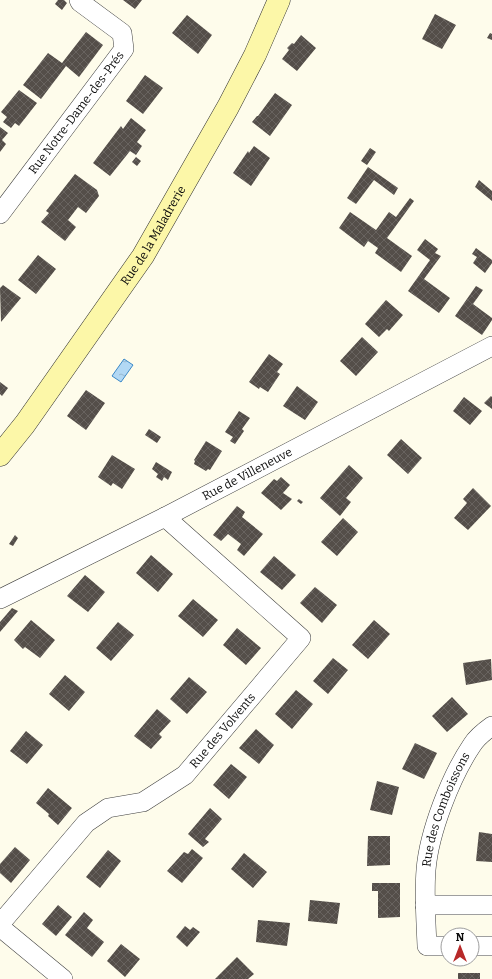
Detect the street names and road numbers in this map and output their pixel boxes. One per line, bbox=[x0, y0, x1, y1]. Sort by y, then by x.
street label: Rue Notre-Dame-des-Prés bbox=[26, 48, 127, 176]
street label: Rue de la Maladrerie bbox=[118, 183, 189, 288]
street label: Rue de Villeneuve bbox=[200, 445, 294, 503]
street label: Rue des Volvents bbox=[187, 690, 258, 771]
street label: Rue des Comboissons bbox=[419, 749, 473, 868]

